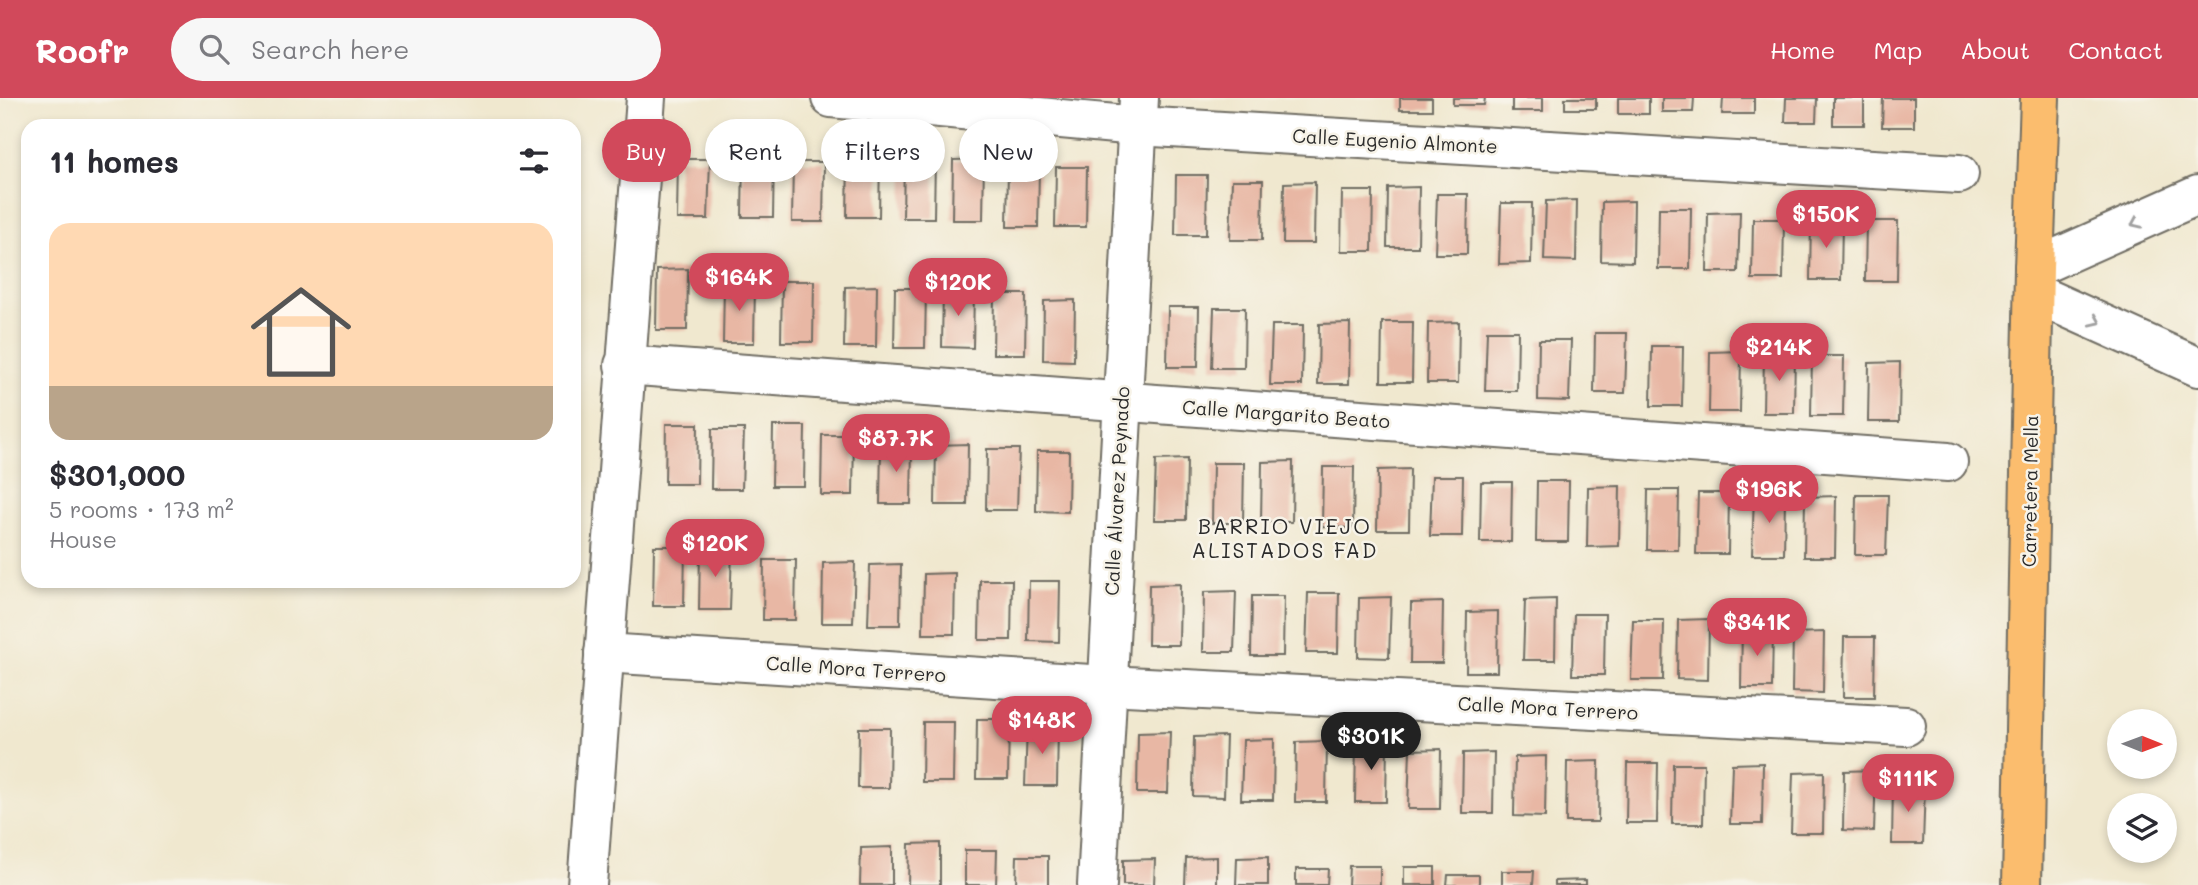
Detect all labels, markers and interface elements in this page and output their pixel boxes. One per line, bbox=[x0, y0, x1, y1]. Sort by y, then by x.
search box bbox=[171, 18, 661, 81]
text: Roofr bbox=[35, 28, 129, 71]
icon: search bbox=[195, 30, 233, 68]
text: Search here bbox=[251, 32, 409, 66]
text: Home bbox=[1770, 34, 1835, 65]
text: Map bbox=[1873, 34, 1922, 65]
text: About bbox=[1960, 34, 2030, 65]
text: Contact bbox=[2068, 34, 2163, 65]
chip: Buy bbox=[602, 119, 691, 182]
chip: Rent bbox=[705, 119, 807, 182]
chip: Filters bbox=[821, 119, 945, 182]
chip: New bbox=[959, 119, 1058, 182]
street label: Calle Eugenio Almonte bbox=[1292, 123, 1498, 158]
text: 11 homes bbox=[49, 141, 179, 181]
icon: filters bbox=[515, 142, 553, 180]
pin: $150K bbox=[1777, 190, 1875, 250]
text: $150K bbox=[1792, 198, 1860, 228]
one-way arrow bbox=[2130, 215, 2143, 229]
pin: $164K bbox=[690, 254, 788, 313]
pin: $120K bbox=[909, 258, 1007, 318]
text: $164K bbox=[705, 261, 773, 291]
text: $120K bbox=[924, 266, 992, 296]
icon: home bbox=[238, 269, 364, 395]
one-way arrow bbox=[2089, 313, 2102, 327]
pin: $214K bbox=[1730, 324, 1828, 383]
text: $214K bbox=[1746, 331, 1812, 361]
street label: Calle Álvarez Peynado bbox=[1099, 386, 1134, 596]
street label: Calle Margarito Beato bbox=[1181, 394, 1391, 433]
pin: $87.7K bbox=[839, 414, 953, 474]
street label: Carretera Mella bbox=[2016, 415, 2043, 567]
text: $87.7K bbox=[858, 422, 934, 452]
text: $301,000 bbox=[49, 454, 185, 494]
pin: $196K bbox=[1720, 466, 1818, 525]
text: $196K bbox=[1735, 473, 1803, 503]
text: 5 rooms · 173 m² bbox=[49, 494, 234, 524]
district label: BARRIO VIEJO ALISTADOS FAD bbox=[1192, 512, 1378, 563]
pin: $120K bbox=[666, 519, 764, 579]
text: House bbox=[49, 524, 117, 554]
text: $120K bbox=[681, 527, 749, 557]
pin: $341K bbox=[1708, 598, 1806, 658]
text: $341K bbox=[1723, 606, 1791, 636]
street label: Calle Mora Terrero bbox=[765, 650, 947, 687]
street label: Calle Mora Terrero bbox=[1457, 690, 1639, 725]
pin: $148K bbox=[993, 696, 1091, 756]
text: $148K bbox=[1008, 704, 1076, 734]
north arrow bbox=[2107, 709, 2177, 779]
map controls bbox=[2107, 709, 2177, 863]
pin: $301K bbox=[1322, 712, 1420, 772]
text: $301K bbox=[1337, 720, 1405, 750]
pin: $111K bbox=[1859, 754, 1957, 814]
text: $111K bbox=[1878, 762, 1938, 792]
button: layers bbox=[2107, 793, 2177, 863]

